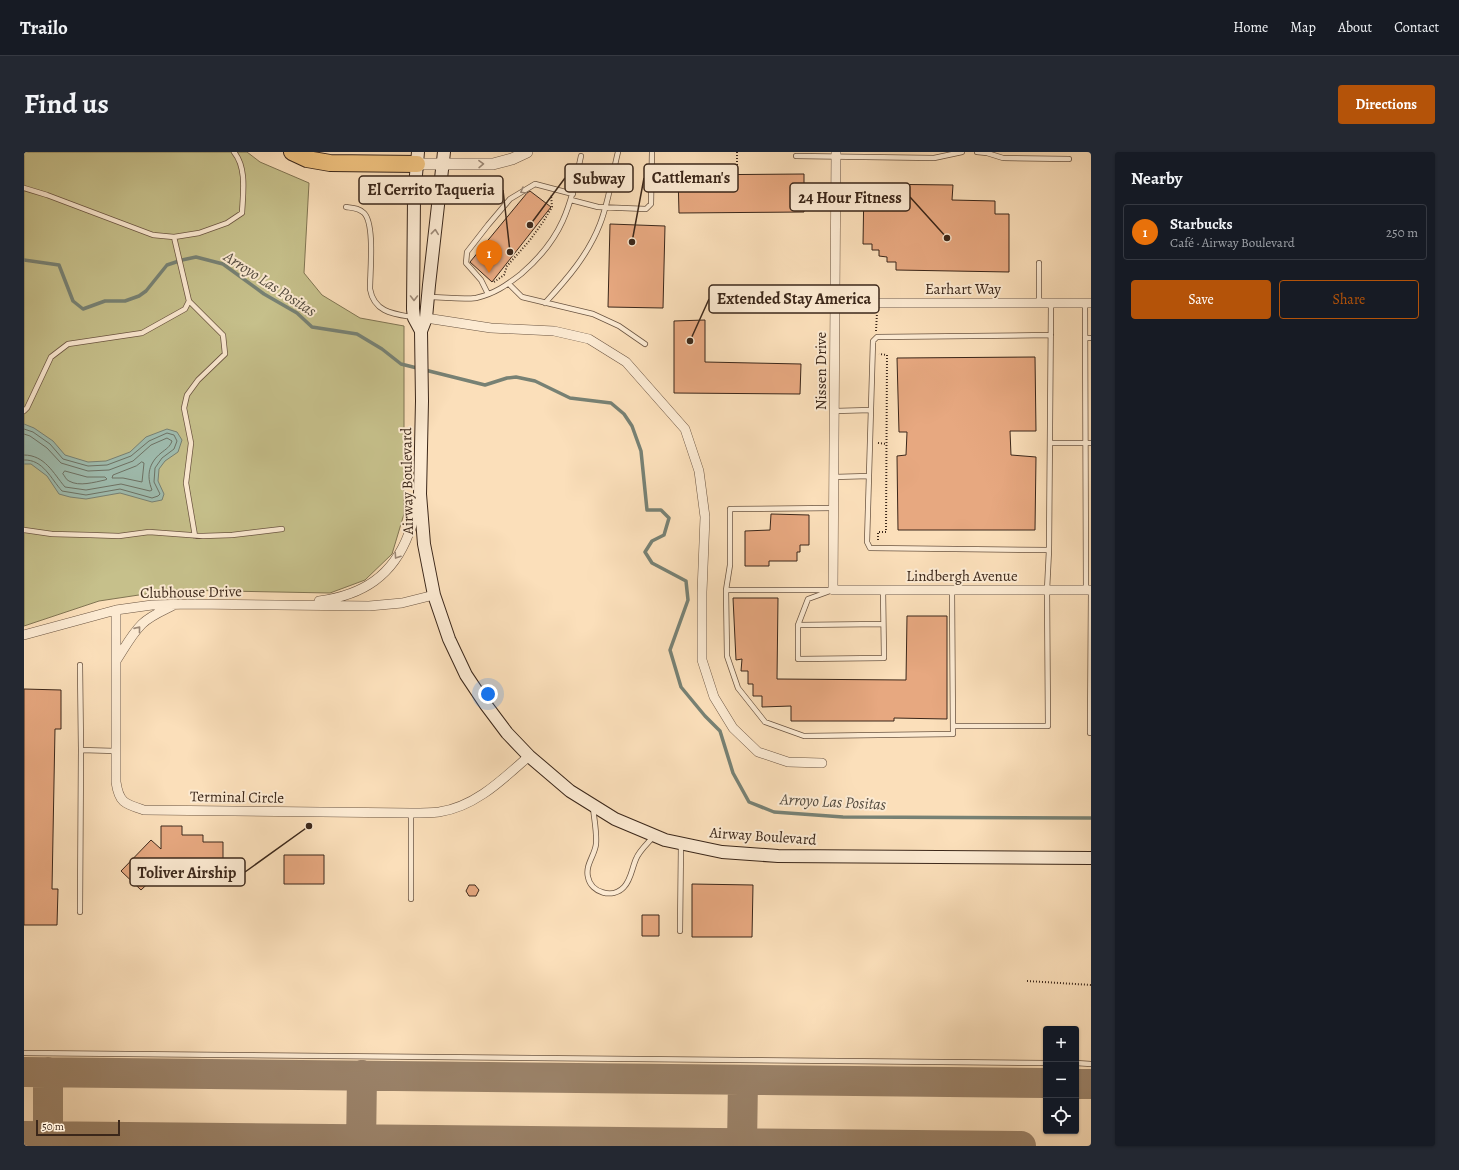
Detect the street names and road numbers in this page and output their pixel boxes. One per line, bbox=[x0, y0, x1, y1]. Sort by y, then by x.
street label: Earhart Way bbox=[925, 279, 1001, 299]
street label: Nissen Drive bbox=[811, 331, 831, 410]
street label: Airway Boulevard bbox=[396, 426, 418, 536]
street label: Lindbergh Avenue bbox=[906, 566, 1018, 586]
street label: Clubhouse Drive bbox=[140, 581, 242, 603]
street label: Terminal Circle bbox=[190, 786, 284, 808]
street label: Airway Boulevard bbox=[708, 822, 818, 850]

